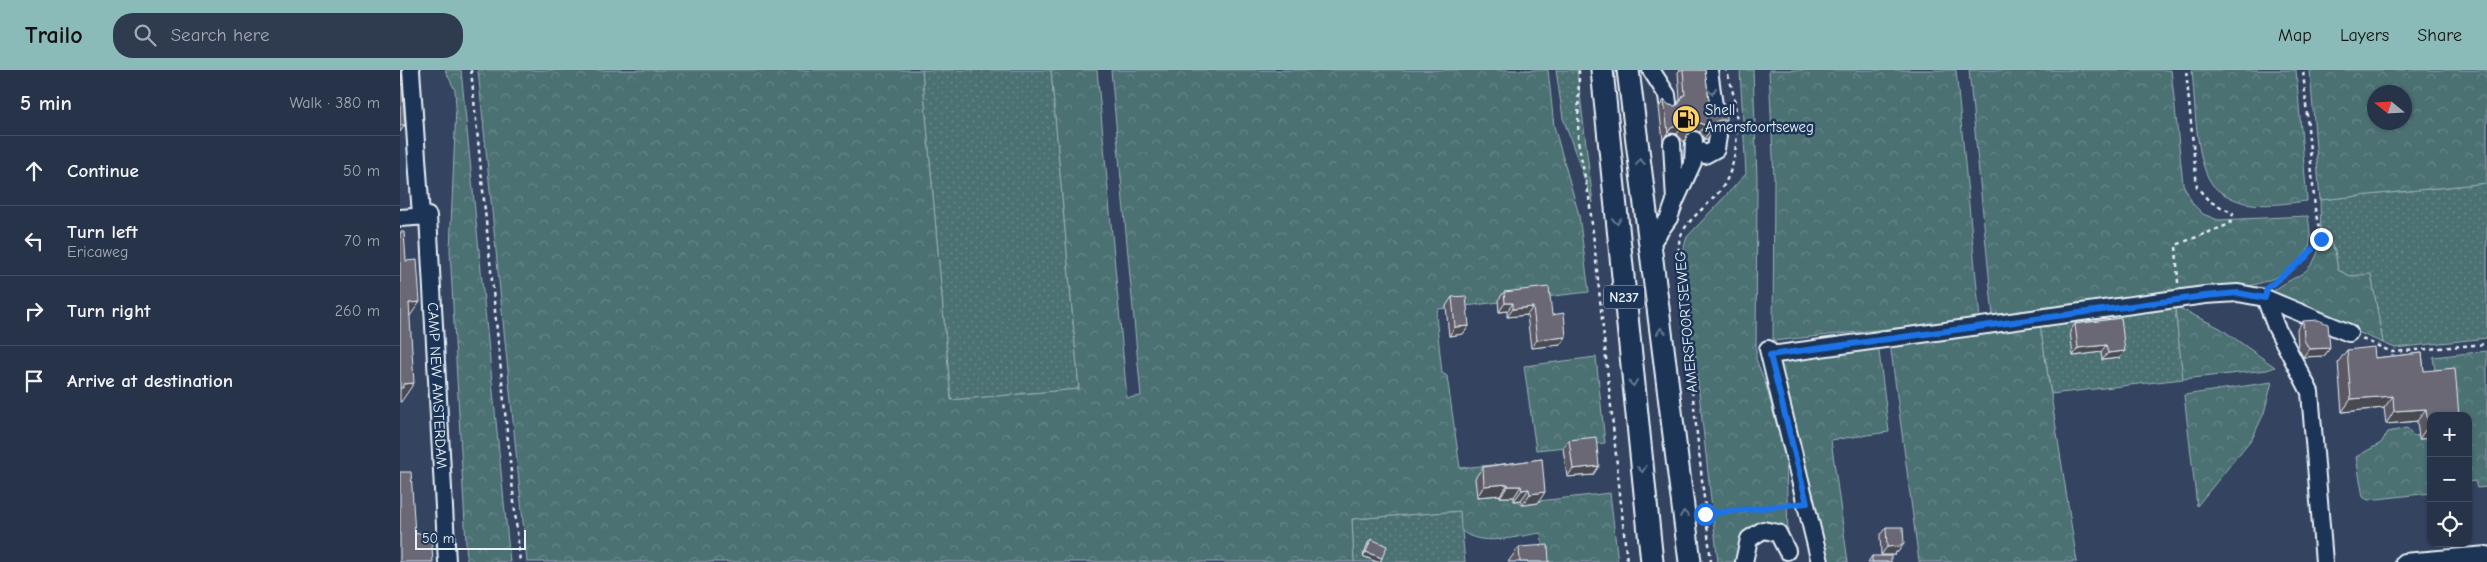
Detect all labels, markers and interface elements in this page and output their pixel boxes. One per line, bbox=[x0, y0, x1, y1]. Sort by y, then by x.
search box bbox=[113, 13, 463, 58]
text: Trailo bbox=[25, 21, 83, 49]
icon: search bbox=[131, 21, 159, 49]
text: Search here bbox=[171, 24, 270, 46]
text: Map bbox=[2278, 25, 2312, 46]
text: Layers bbox=[2340, 25, 2389, 46]
text: Share bbox=[2417, 25, 2462, 46]
north arrow bbox=[2367, 85, 2412, 130]
one-way arrow bbox=[1707, 87, 1717, 96]
text: 5 min bbox=[20, 91, 72, 115]
text: Walk · 380 m bbox=[290, 94, 380, 112]
place label: Shell Amersfoortseweg bbox=[1705, 101, 1814, 136]
fuel station icon: Shell Amersfoortseweg bbox=[1671, 104, 1701, 134]
icon: ahead bbox=[20, 157, 48, 185]
one-way arrow bbox=[1635, 158, 1645, 166]
text: Continue bbox=[67, 160, 139, 182]
text: 50 m bbox=[343, 162, 380, 180]
one-way arrow bbox=[1611, 217, 1622, 225]
text: Turn left bbox=[67, 221, 138, 243]
icon: left bbox=[20, 227, 48, 255]
route end bbox=[2310, 228, 2333, 251]
text: 70 m bbox=[344, 232, 380, 250]
text: Ericaweg bbox=[67, 243, 128, 261]
street label: AMERSFOORTSEWEG bbox=[1671, 250, 1701, 393]
road number: N237 bbox=[1604, 286, 1644, 308]
icon: right bbox=[20, 297, 48, 325]
text: Turn right bbox=[67, 300, 151, 322]
text: 260 m bbox=[335, 302, 380, 320]
street label: CAMP NEW AMSTERDAM bbox=[424, 302, 451, 470]
one-way arrow bbox=[1656, 327, 1667, 335]
icon: arrive bbox=[20, 367, 48, 395]
text: Arrive at destination bbox=[67, 370, 233, 392]
one-way arrow bbox=[1627, 379, 1638, 387]
map controls bbox=[2427, 412, 2472, 547]
button: + bbox=[2427, 412, 2472, 457]
button: − bbox=[2427, 457, 2472, 502]
one-way arrow bbox=[1636, 466, 1647, 474]
button: locate bbox=[2427, 502, 2472, 547]
route start bbox=[1694, 503, 1717, 526]
one-way arrow bbox=[1679, 509, 1690, 517]
scale bar bbox=[415, 527, 526, 550]
text: 50 m bbox=[422, 530, 454, 547]

